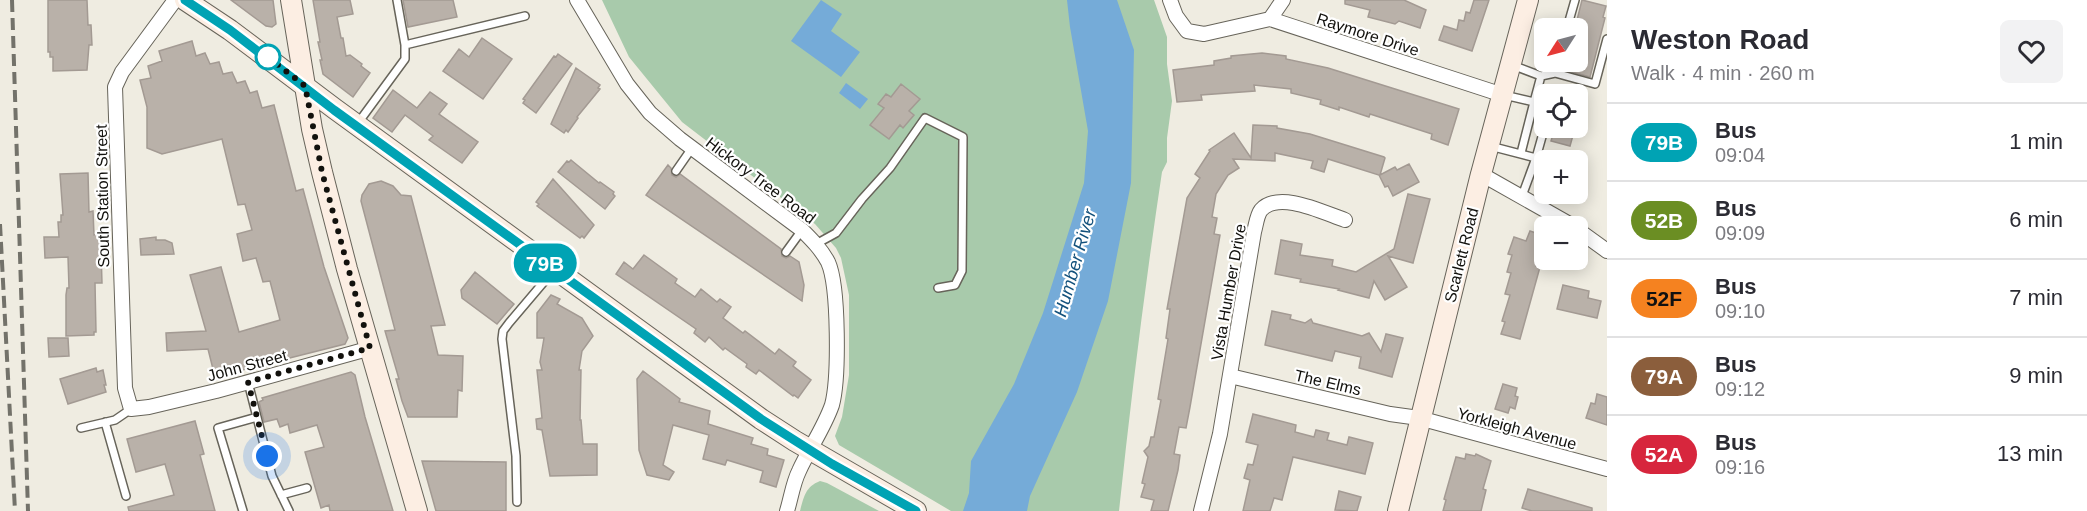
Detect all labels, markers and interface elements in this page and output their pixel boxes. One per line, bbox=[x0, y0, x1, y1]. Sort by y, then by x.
street label: Raymore Drive bbox=[1314, 10, 1421, 59]
north arrow bbox=[1534, 18, 1588, 72]
map controls bbox=[1534, 18, 1588, 270]
button: heart bbox=[2000, 20, 2063, 83]
text: Weston Road bbox=[1631, 24, 1809, 55]
unlabelled marker bbox=[255, 44, 281, 70]
text: Walk · 4 min · 260 m bbox=[1631, 62, 1815, 84]
button: locate bbox=[1534, 84, 1588, 138]
text: Bus bbox=[1715, 118, 1757, 143]
street label: South Station Street bbox=[93, 124, 112, 268]
text: 1 min bbox=[2009, 129, 2063, 154]
text: 79B bbox=[1645, 131, 1683, 154]
street label: Hickory Tree Road bbox=[703, 134, 819, 227]
text: 09:04 bbox=[1715, 144, 1765, 166]
button: + bbox=[1534, 150, 1588, 204]
text: Bus bbox=[1715, 196, 1757, 221]
water label: Humber River bbox=[1050, 206, 1100, 319]
street label: Scarlett Road bbox=[1442, 206, 1481, 304]
text: 6 min bbox=[2009, 207, 2063, 232]
text: 52B bbox=[1645, 209, 1683, 232]
button: − bbox=[1534, 216, 1588, 270]
street label: Vista Humber Drive bbox=[1208, 222, 1249, 362]
text: 09:09 bbox=[1715, 222, 1765, 244]
line badge: 79B bbox=[510, 244, 580, 282]
text: 79B bbox=[526, 252, 564, 275]
text: Bus bbox=[1715, 274, 1757, 299]
text: 7 min bbox=[2009, 285, 2063, 310]
text: 52F bbox=[1646, 287, 1682, 310]
text: 09:10 bbox=[1715, 300, 1765, 322]
street label: John Street bbox=[205, 347, 289, 384]
text: Bus bbox=[1715, 352, 1757, 377]
text: 9 min bbox=[2009, 363, 2063, 388]
text: 79A bbox=[1645, 365, 1683, 388]
street label: The Elms bbox=[1293, 367, 1363, 398]
text: 09:12 bbox=[1715, 378, 1765, 400]
street label: Yorkleigh Avenue bbox=[1455, 404, 1578, 453]
text: Bus bbox=[1715, 430, 1757, 455]
your location bbox=[252, 441, 282, 471]
text: 13 min bbox=[1997, 441, 2063, 466]
text: 52A bbox=[1645, 443, 1683, 466]
text: 09:16 bbox=[1715, 456, 1765, 478]

